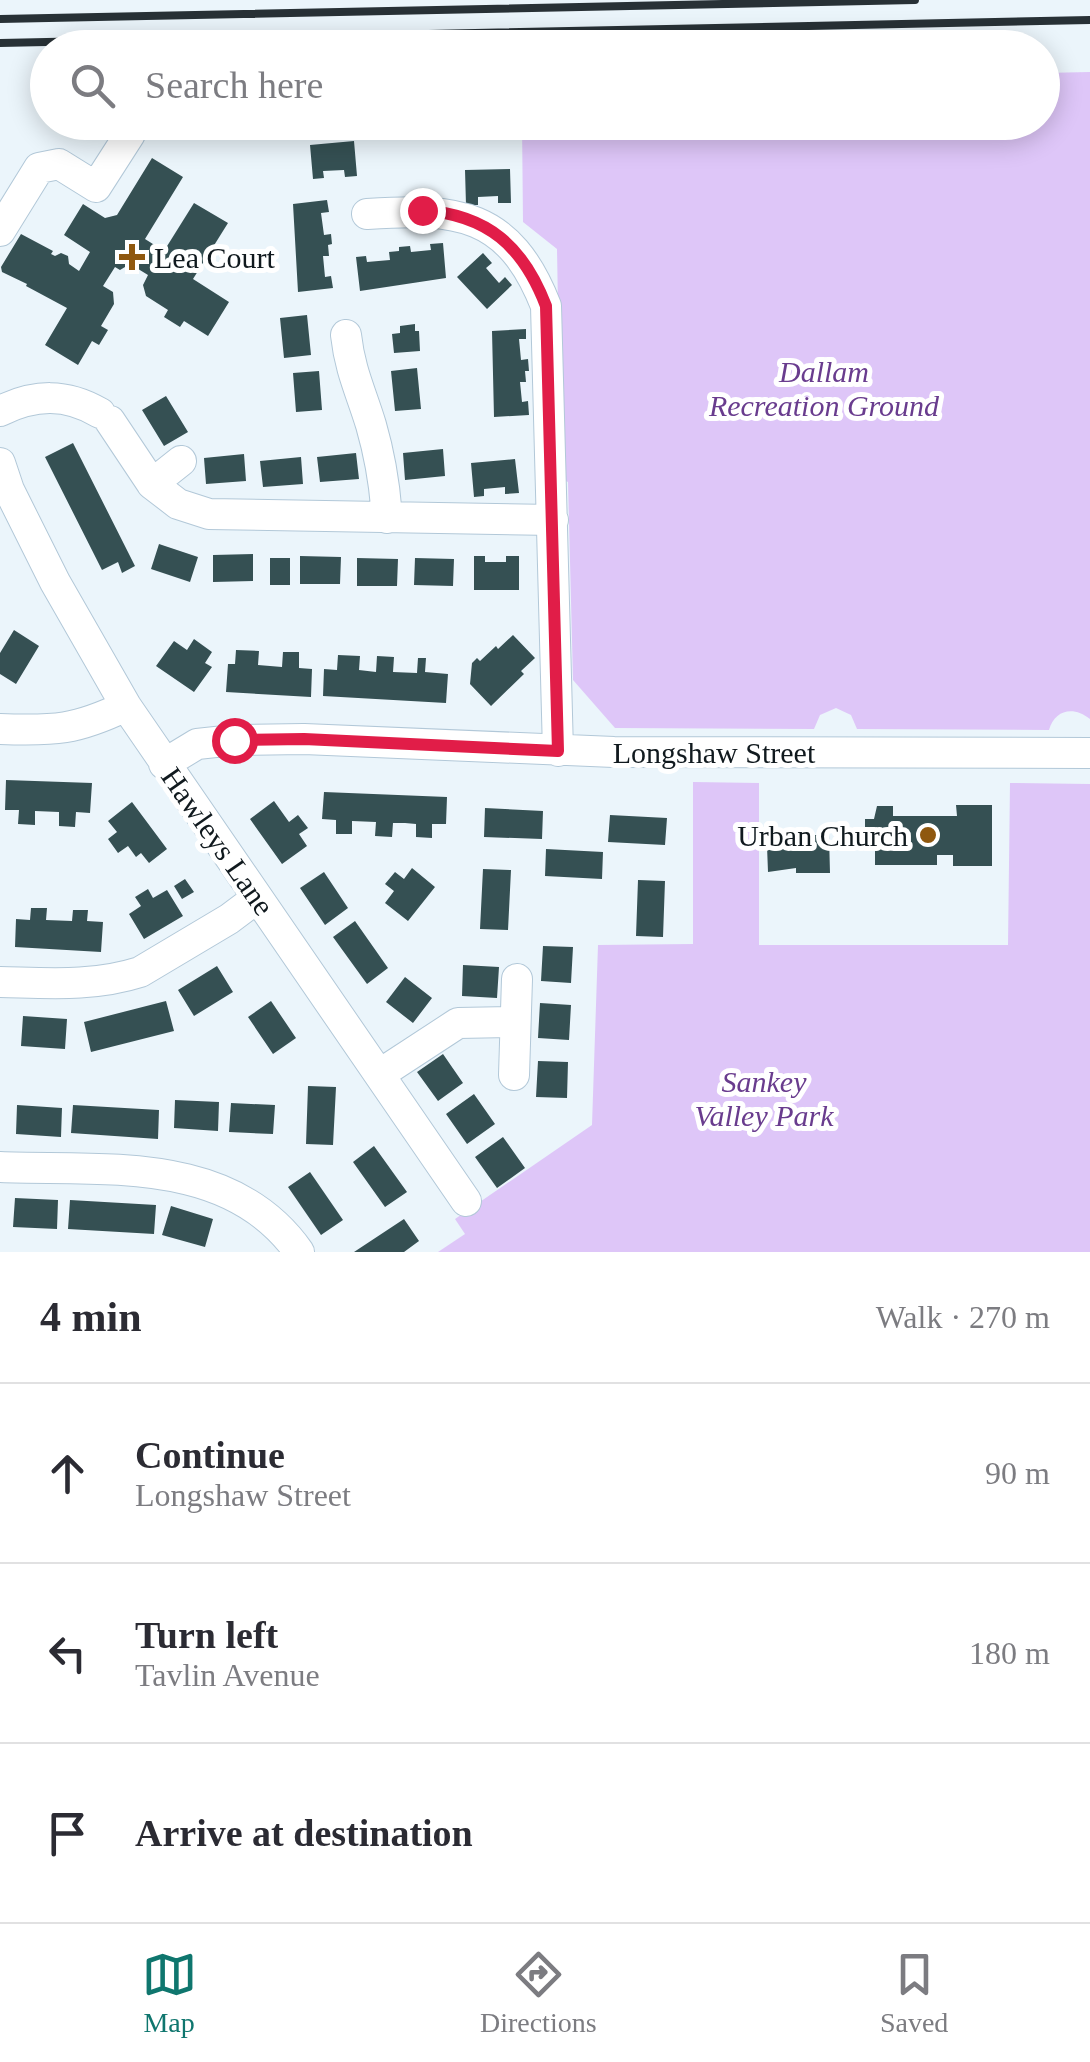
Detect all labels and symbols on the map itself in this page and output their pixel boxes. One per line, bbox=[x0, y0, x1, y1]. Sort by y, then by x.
route end bbox=[400, 188, 446, 234]
place label: Lea Court bbox=[154, 241, 275, 274]
marker: Lea Court bbox=[119, 244, 145, 270]
park label: Dallam Recreation Ground bbox=[708, 355, 940, 422]
route start bbox=[212, 718, 258, 764]
street label: Longshaw Street bbox=[613, 736, 816, 769]
street label: Hawleys Lane bbox=[155, 761, 281, 921]
place label: Urban Church bbox=[737, 819, 908, 852]
marker: Urban Church bbox=[917, 824, 939, 846]
park label: Sankey Valley Park bbox=[694, 1065, 834, 1132]

